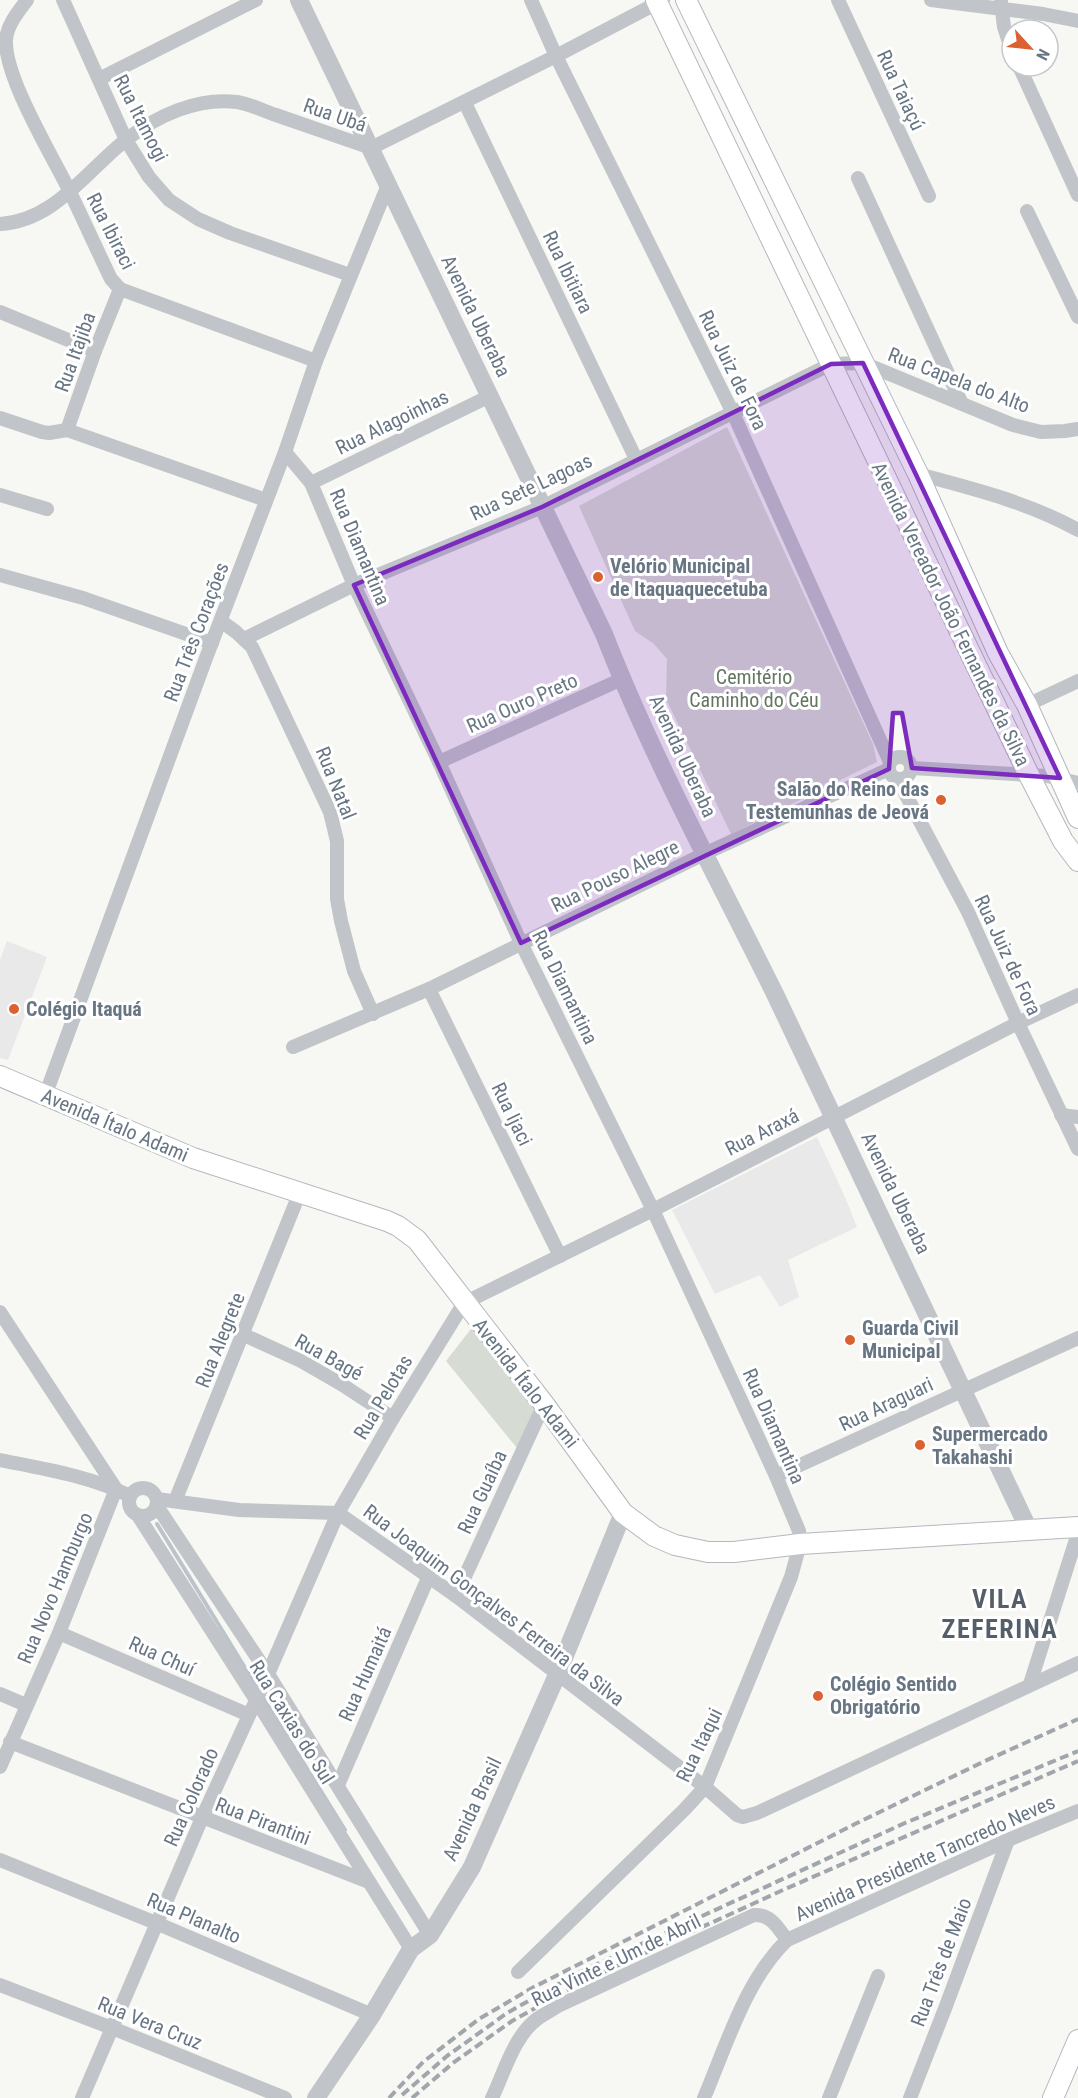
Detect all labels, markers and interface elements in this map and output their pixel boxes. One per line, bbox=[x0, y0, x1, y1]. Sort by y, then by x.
north arrow bbox=[1000, 18, 1060, 78]
street label: Rua Taiaçú bbox=[872, 46, 930, 134]
text: N bbox=[1032, 46, 1054, 63]
street label: Rua Itamogi bbox=[109, 70, 173, 166]
street label: Rua Ubá bbox=[300, 93, 370, 137]
street label: Rua Ibiraci bbox=[81, 189, 141, 273]
street label: Rua Ibitiara bbox=[538, 227, 598, 317]
street label: Avenida Uberaba bbox=[436, 251, 516, 381]
street label: Rua Juiz de Fora bbox=[694, 306, 772, 434]
street label: Rua Itajiba bbox=[49, 309, 101, 395]
street label: Rua Capela do Alto bbox=[885, 342, 1033, 418]
street label: Rua Alagoinhas bbox=[332, 384, 452, 460]
street label: Rua Sete Lagoas bbox=[466, 448, 596, 526]
street label: Avenida Vereador João Fernandes da Silva bbox=[867, 458, 1035, 770]
street label: Rua Diamantina bbox=[325, 485, 395, 609]
place label: Velório Municipal de Itaquaquecetuba bbox=[610, 554, 768, 601]
street label: Rua Três Corações bbox=[158, 559, 234, 705]
marker: Velório Municipal de Itaquaquecetuba bbox=[591, 570, 605, 584]
park label: Cemitério Caminho do Céu bbox=[689, 665, 819, 712]
street label: Rua Ouro Preto bbox=[463, 668, 581, 738]
street label: Avenida Uberaba bbox=[644, 691, 722, 821]
street label: Rua Natal bbox=[311, 743, 361, 823]
place label: Salão do Reino das Testemunhas de Jeová bbox=[746, 777, 929, 824]
marker: Salão do Reino das Testemunhas de Jeová bbox=[934, 793, 948, 807]
street label: Rua Pouso Alegre bbox=[547, 835, 683, 917]
street label: Rua Juiz de Fora bbox=[970, 891, 1046, 1019]
street label: Rua Diamantina bbox=[527, 926, 603, 1048]
place label: Colégio Itaquá bbox=[26, 997, 142, 1021]
marker: Colégio Itaquá bbox=[7, 1002, 21, 1016]
street label: Rua Ijaci bbox=[486, 1078, 538, 1150]
street label: Avenida Ítalo Adami bbox=[38, 1083, 192, 1167]
street label: Rua Araxá bbox=[721, 1103, 803, 1161]
street label: Avenida Uberaba bbox=[856, 1128, 936, 1258]
street label: Rua Alegrete bbox=[190, 1289, 250, 1391]
street label: Avenida Ítalo Adami bbox=[468, 1314, 584, 1452]
place label: Guarda Civil Municipal bbox=[862, 1316, 959, 1363]
street label: Rua Bagé bbox=[291, 1329, 367, 1385]
marker: Guarda Civil Municipal bbox=[843, 1333, 857, 1347]
street label: Rua Pelotas bbox=[348, 1351, 418, 1443]
street label: Rua Diamantina bbox=[738, 1364, 810, 1488]
street label: Rua Araguari bbox=[835, 1372, 937, 1436]
place label: Supermercado Takahashi bbox=[932, 1422, 1048, 1469]
marker: Supermercado Takahashi bbox=[913, 1438, 927, 1452]
street label: Rua Guaíba bbox=[452, 1446, 512, 1538]
street label: Rua Joaquim Gonçalves Ferreira da Silva bbox=[359, 1499, 629, 1711]
street label: Rua Novo Hamburgo bbox=[12, 1509, 98, 1667]
district label: VILA ZEFERINA bbox=[942, 1584, 1058, 1644]
street label: Rua Humaitá bbox=[333, 1623, 397, 1725]
street label: Rua Chuí bbox=[125, 1631, 200, 1682]
street label: Rua Caxias do Sul bbox=[244, 1656, 340, 1788]
place label: Colégio Sentido Obrigatório bbox=[830, 1672, 957, 1719]
marker: Colégio Sentido Obrigatório bbox=[811, 1689, 825, 1703]
street label: Rua Itaqui bbox=[671, 1704, 727, 1786]
street label: Rua Colorado bbox=[159, 1744, 223, 1850]
street label: Avenida Brasil bbox=[438, 1753, 506, 1865]
street label: Avenida Presidente Tancredo Neves bbox=[791, 1790, 1059, 1926]
street label: Rua Pirantini bbox=[212, 1792, 314, 1850]
street label: Rua Planalto bbox=[144, 1888, 244, 1948]
street label: Rua Três de Maio bbox=[905, 1894, 977, 2030]
street label: Rua Vinte e Um de Abril bbox=[527, 1909, 705, 2011]
street label: Rua Vera Cruz bbox=[94, 1991, 206, 2055]

